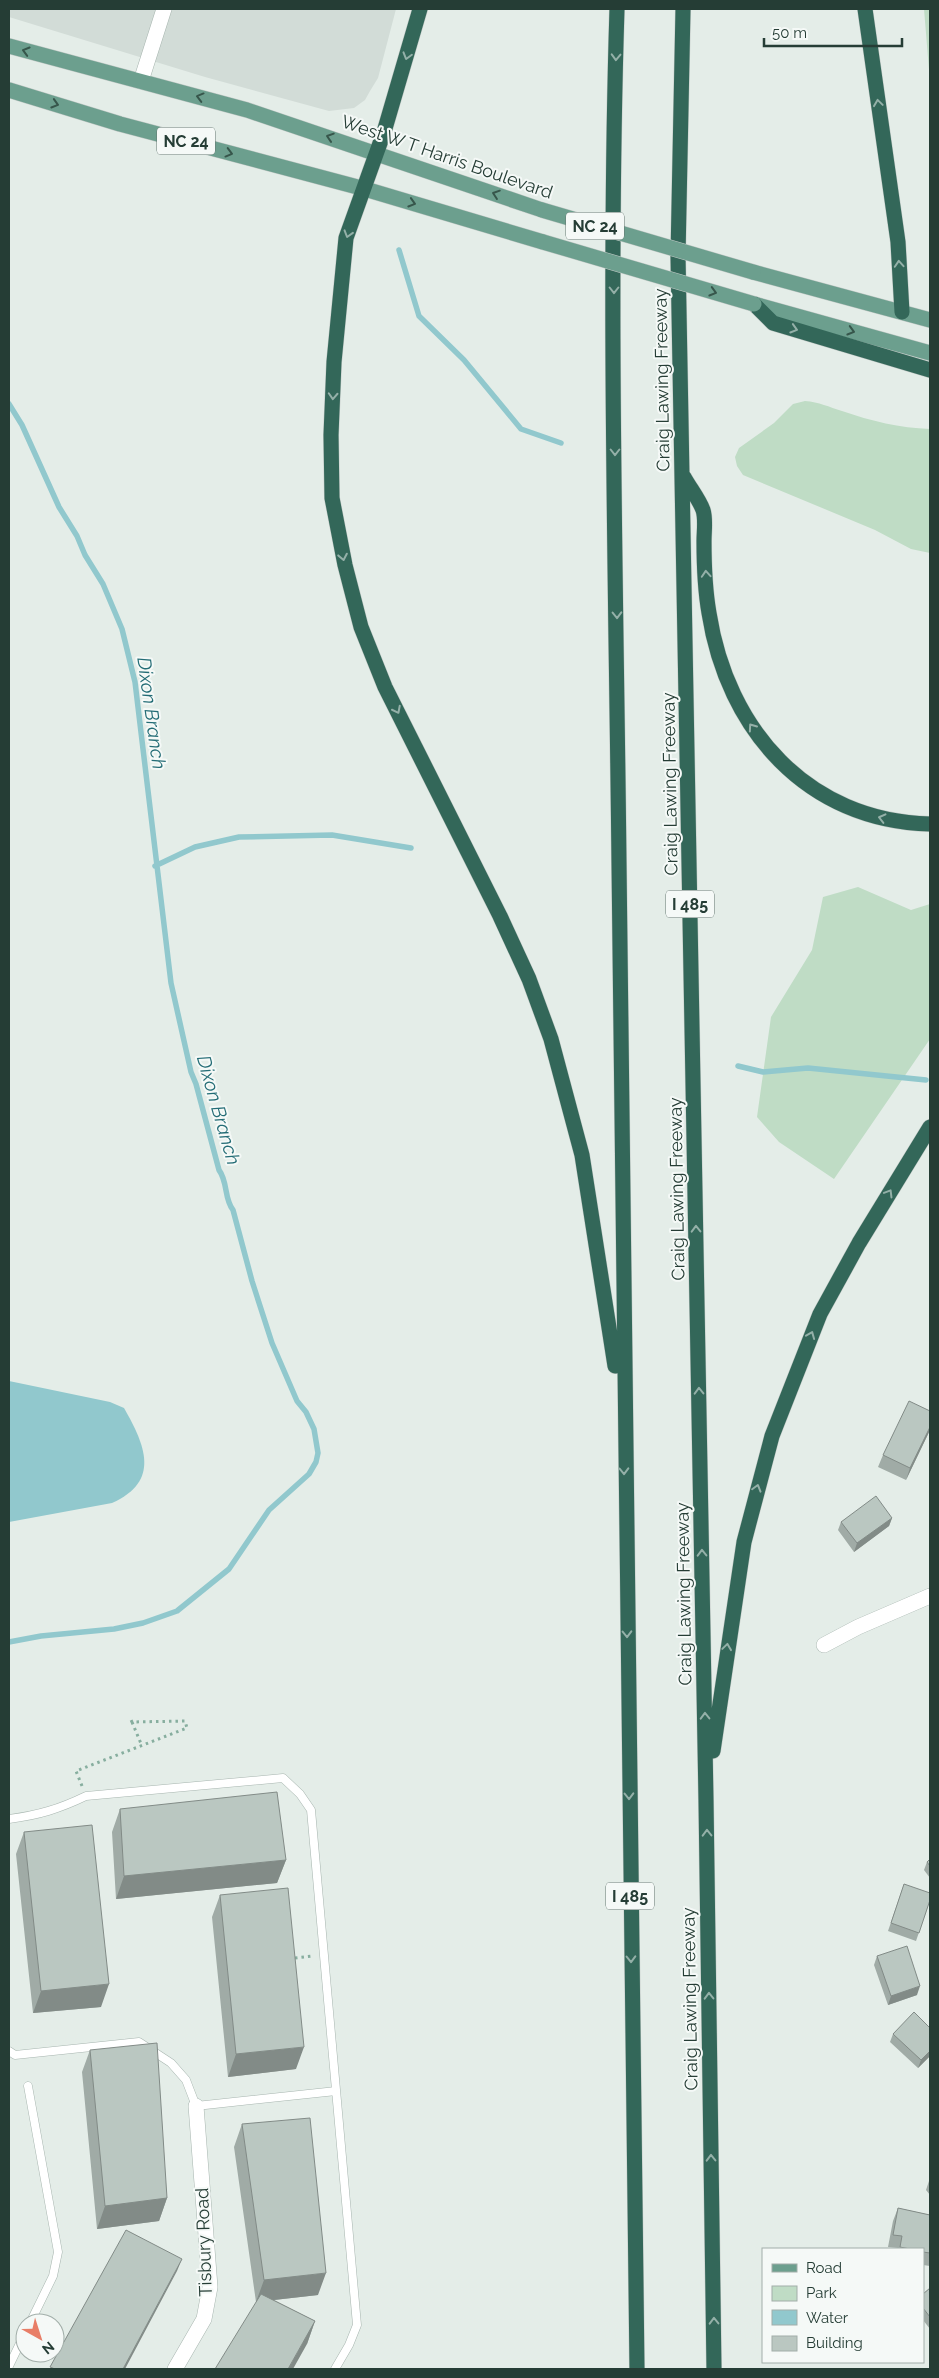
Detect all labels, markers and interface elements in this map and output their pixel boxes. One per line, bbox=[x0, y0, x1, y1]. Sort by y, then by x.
scale bar bbox=[764, 15, 902, 47]
text: 50 m bbox=[772, 24, 807, 42]
one-way arrow bbox=[22, 47, 30, 57]
one-way arrow bbox=[402, 51, 412, 59]
one-way arrow bbox=[610, 54, 621, 62]
one-way arrow bbox=[196, 92, 205, 103]
one-way arrow bbox=[873, 98, 883, 107]
one-way arrow bbox=[51, 99, 59, 109]
street label: West W T Harris Boulevard bbox=[339, 110, 556, 203]
road number: NC 24 bbox=[157, 128, 215, 154]
one-way arrow bbox=[326, 132, 334, 142]
one-way arrow bbox=[224, 147, 232, 157]
one-way arrow bbox=[492, 190, 500, 200]
one-way arrow bbox=[407, 197, 415, 207]
road number: NC 24 bbox=[566, 212, 624, 240]
one-way arrow bbox=[344, 230, 354, 238]
one-way arrow bbox=[894, 259, 905, 267]
one-way arrow bbox=[609, 286, 619, 294]
one-way arrow bbox=[708, 286, 717, 296]
street label: Craig Lawing Freeway bbox=[649, 288, 674, 472]
one-way arrow bbox=[789, 323, 797, 333]
one-way arrow bbox=[847, 325, 856, 336]
one-way arrow bbox=[327, 392, 338, 400]
one-way arrow bbox=[610, 449, 620, 457]
one-way arrow bbox=[338, 553, 348, 562]
one-way arrow bbox=[701, 570, 712, 578]
one-way arrow bbox=[612, 612, 622, 619]
water label: Dixon Branch bbox=[133, 655, 171, 771]
street label: Craig Lawing Freeway bbox=[657, 692, 682, 876]
one-way arrow bbox=[391, 705, 401, 714]
one-way arrow bbox=[749, 724, 759, 733]
one-way arrow bbox=[878, 813, 887, 824]
road number: I 485 bbox=[666, 891, 714, 918]
water label: Dixon Branch bbox=[193, 1053, 245, 1167]
street label: Craig Lawing Freeway bbox=[664, 1097, 689, 1281]
one-way arrow bbox=[883, 1189, 893, 1198]
one-way arrow bbox=[691, 1224, 701, 1232]
one-way arrow bbox=[805, 1331, 815, 1340]
one-way arrow bbox=[694, 1387, 704, 1394]
one-way arrow bbox=[619, 1468, 629, 1475]
one-way arrow bbox=[751, 1483, 762, 1492]
street label: Craig Lawing Freeway bbox=[671, 1502, 696, 1686]
one-way arrow bbox=[697, 1549, 707, 1557]
one-way arrow bbox=[622, 1630, 632, 1638]
one-way arrow bbox=[721, 1643, 732, 1651]
one-way arrow bbox=[700, 1712, 710, 1720]
one-way arrow bbox=[624, 1792, 634, 1800]
one-way arrow bbox=[702, 1829, 712, 1836]
road number: I 485 bbox=[606, 1882, 654, 1910]
street label: Craig Lawing Freeway bbox=[677, 1907, 702, 2091]
one-way arrow bbox=[626, 1955, 636, 1963]
one-way arrow bbox=[704, 1991, 714, 1999]
one-way arrow bbox=[706, 2154, 716, 2162]
street label: Tisbury Road bbox=[191, 2187, 216, 2297]
legend bbox=[762, 2248, 924, 2363]
text: Road bbox=[806, 2259, 842, 2277]
text: Park bbox=[806, 2284, 837, 2302]
text: Water bbox=[806, 2309, 849, 2327]
north arrow bbox=[15, 2313, 65, 2363]
one-way arrow bbox=[708, 2316, 719, 2324]
text: Building bbox=[806, 2334, 863, 2352]
text: N bbox=[39, 2339, 57, 2358]

